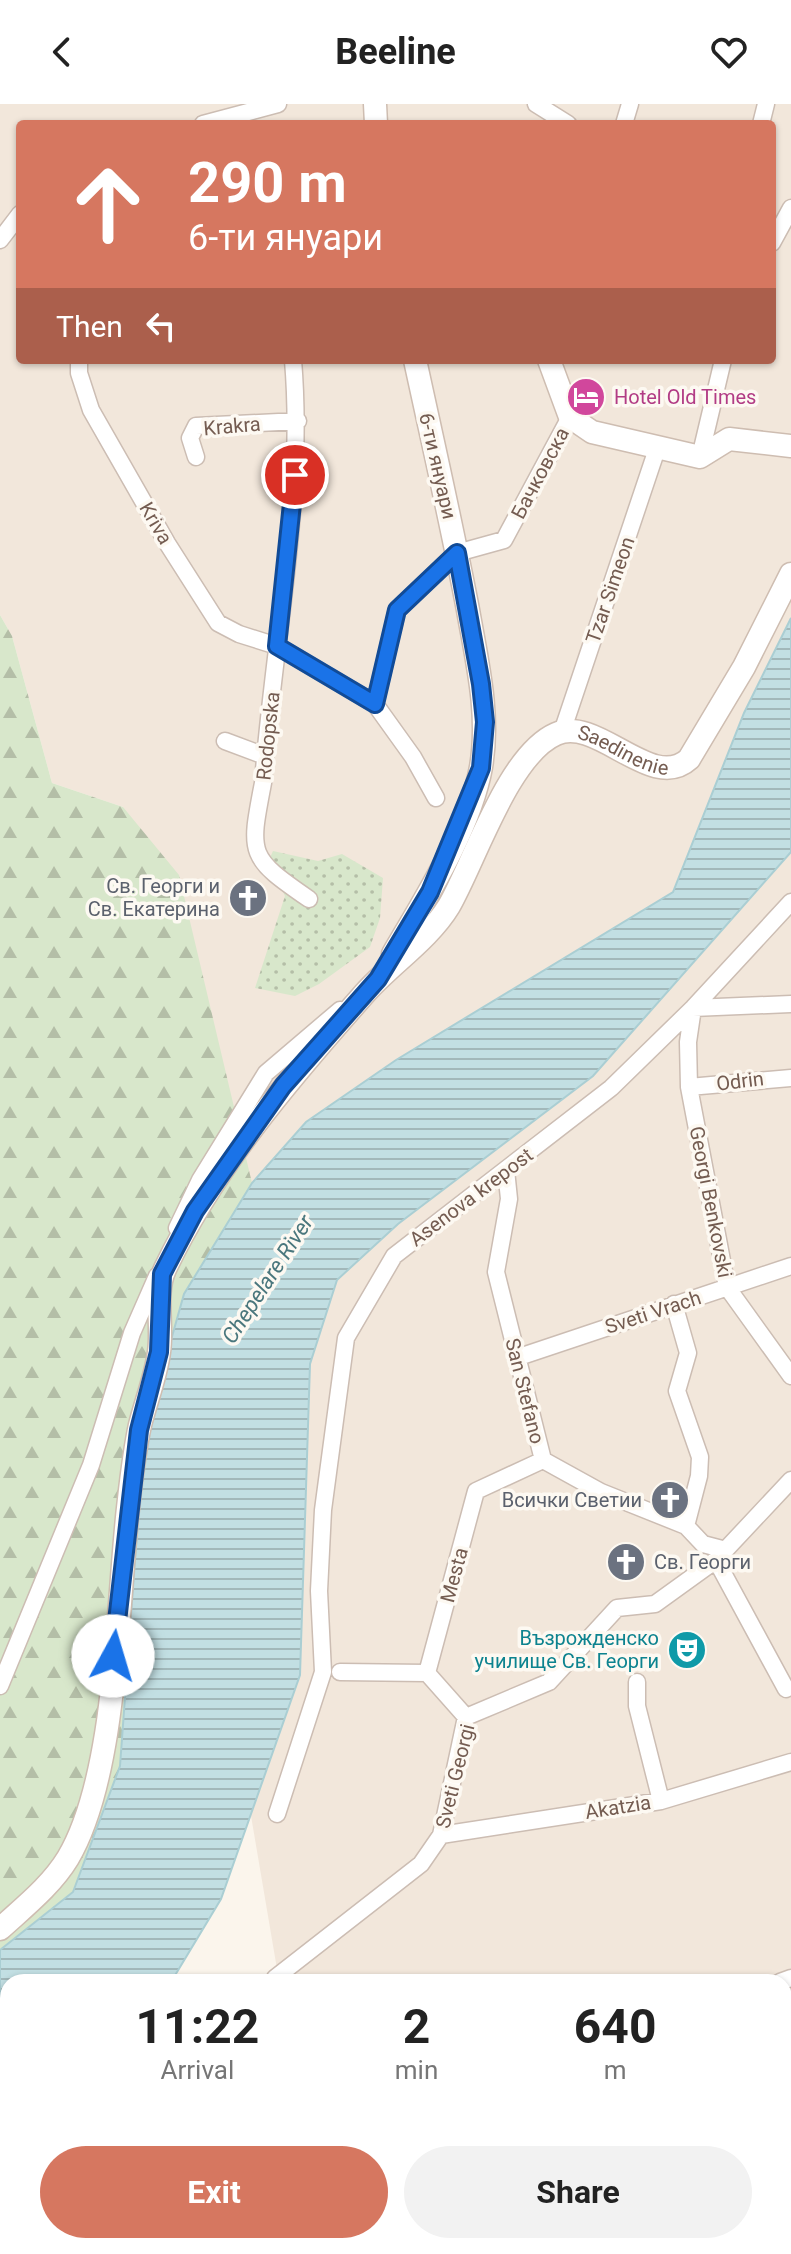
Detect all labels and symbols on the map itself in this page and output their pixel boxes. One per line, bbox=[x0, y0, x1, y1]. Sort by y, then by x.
hotel icon: Hotel Old Times bbox=[565, 376, 607, 418]
place label: Hotel Old Times bbox=[614, 385, 756, 409]
street label: 6-ти януари bbox=[414, 411, 462, 521]
street label: Krakra bbox=[202, 412, 262, 440]
street label: Бачковска bbox=[506, 423, 574, 523]
pin bbox=[261, 441, 329, 509]
street label: Kriva bbox=[134, 498, 178, 548]
street label: Tzar Simeon bbox=[581, 534, 639, 646]
street label: Rodopska bbox=[251, 690, 285, 782]
street label: Saedinenie bbox=[575, 720, 670, 780]
place label: Св. Георги и Св. Екатерина bbox=[88, 874, 220, 921]
church icon: Св. Георги и Св. Екатерина bbox=[227, 877, 269, 919]
street label: Odrin bbox=[715, 1066, 765, 1096]
street label: Georgi Benkovski bbox=[685, 1124, 737, 1280]
street label: Asenova krepost bbox=[404, 1143, 538, 1251]
water label: Chepelare River bbox=[217, 1210, 319, 1348]
street label: Sveti Vrach bbox=[602, 1285, 704, 1339]
street label: San Stefano bbox=[500, 1336, 550, 1446]
church icon: Всички Светии bbox=[649, 1479, 691, 1521]
place label: Всички Светии bbox=[502, 1488, 642, 1512]
church icon: Св. Георги bbox=[605, 1541, 647, 1583]
street label: Mesta bbox=[435, 1545, 473, 1605]
place label: Св. Георги bbox=[654, 1550, 751, 1574]
position arrow bbox=[71, 1614, 155, 1698]
place label: Възрожденско училище Св. Георги bbox=[475, 1626, 659, 1673]
theatre icon: Възрожденско училище Св. Георги bbox=[666, 1629, 708, 1671]
street label: Sveti Georgi bbox=[430, 1721, 480, 1831]
street label: Akatzia bbox=[583, 1790, 653, 1824]

